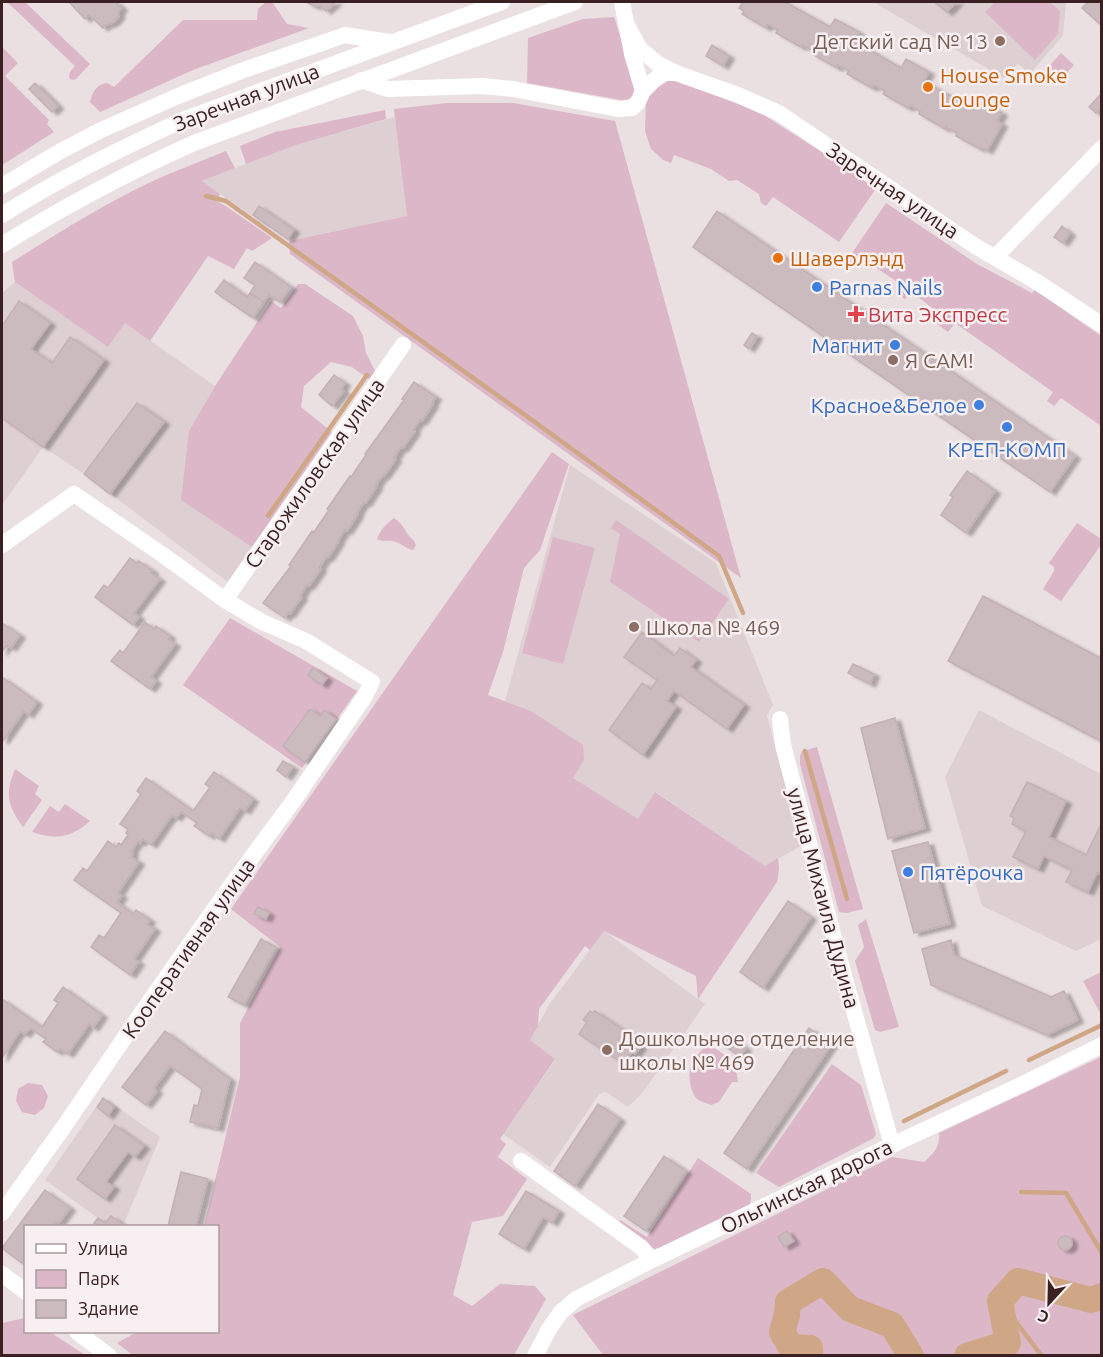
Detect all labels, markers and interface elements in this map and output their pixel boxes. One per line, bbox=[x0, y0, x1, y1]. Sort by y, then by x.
place label: Детский сад № 13 bbox=[813, 29, 988, 53]
marker: Детский сад № 13 bbox=[993, 34, 1007, 48]
street label: Заречная улица bbox=[170, 58, 322, 136]
place label: House Smoke Lounge bbox=[940, 63, 1068, 111]
marker: House Smoke Lounge bbox=[921, 80, 935, 94]
street label: Заречная улица bbox=[822, 137, 964, 243]
place label: Шаверлэнд bbox=[790, 246, 904, 270]
marker: Шаверлэнд bbox=[771, 251, 785, 265]
place label: Parnas Nails bbox=[829, 275, 942, 299]
marker: Parnas Nails bbox=[810, 280, 824, 294]
place label: Вита Экспресс bbox=[868, 302, 1008, 326]
marker: Вита Экспресс bbox=[849, 307, 863, 321]
place label: Магнит bbox=[811, 333, 884, 357]
marker: Магнит bbox=[888, 338, 902, 352]
place label: Я САМ! bbox=[905, 348, 974, 372]
marker: Я САМ! bbox=[886, 353, 900, 367]
street label: Старожиловская улица bbox=[239, 374, 389, 572]
place label: Красное&Белое bbox=[811, 393, 967, 417]
marker: Красное&Белое bbox=[972, 398, 986, 412]
marker: КРЕП-КОМП bbox=[1000, 420, 1014, 434]
place label: КРЕП-КОМП bbox=[948, 437, 1067, 461]
place label: Школа № 469 bbox=[646, 615, 780, 639]
marker: Школа № 469 bbox=[627, 620, 641, 634]
street label: улица Михаила Дудина bbox=[783, 785, 865, 1011]
street label: Кооперативная улица bbox=[117, 854, 259, 1042]
place label: Пятёрочка bbox=[920, 860, 1024, 884]
marker: Пятёрочка bbox=[901, 865, 915, 879]
place label: Дошкольное отделение школы № 469 bbox=[619, 1026, 855, 1074]
marker: Дошкольное отделение школы № 469 bbox=[600, 1043, 614, 1057]
street label: Ольгинская дорога bbox=[716, 1134, 896, 1238]
legend bbox=[24, 1225, 219, 1333]
text: Улица bbox=[78, 1238, 128, 1258]
text: Парк bbox=[78, 1268, 119, 1288]
north arrow bbox=[1019, 1273, 1079, 1333]
text: Здание bbox=[78, 1298, 139, 1318]
text: С bbox=[1035, 1307, 1051, 1327]

